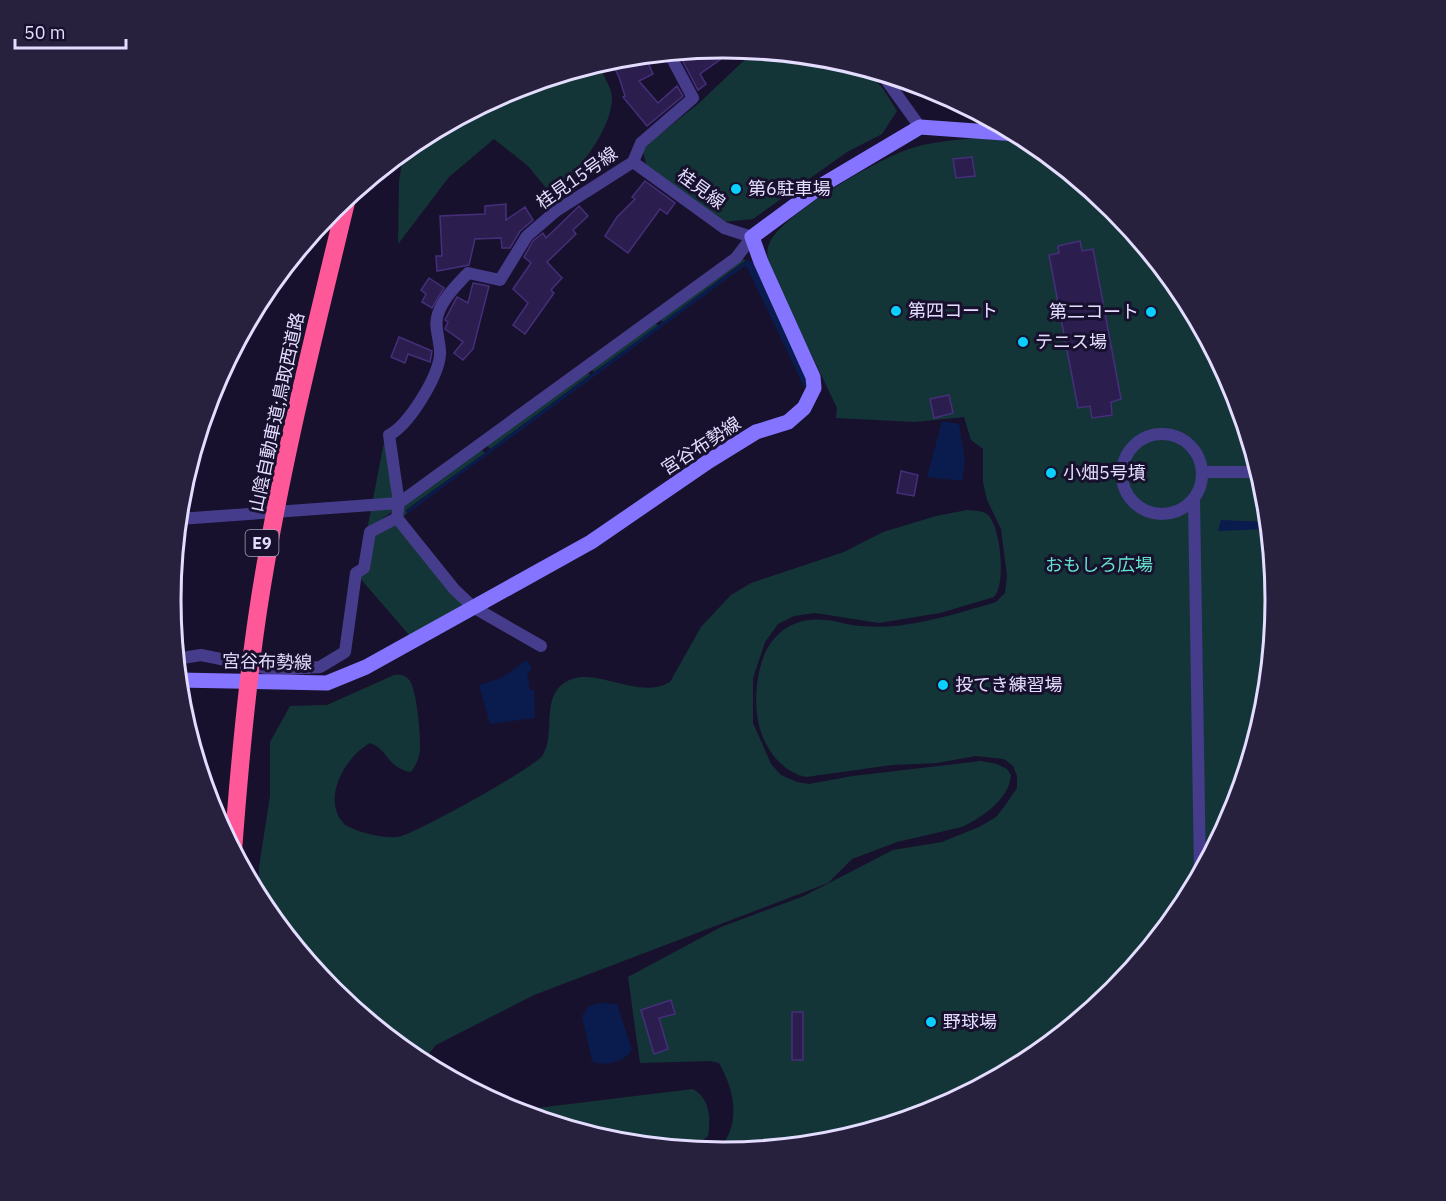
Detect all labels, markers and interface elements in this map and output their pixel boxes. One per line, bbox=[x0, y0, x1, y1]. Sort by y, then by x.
scale bar bbox=[15, 12, 126, 50]
text: 50 m bbox=[24, 21, 66, 44]
street label: 桂見15号線 bbox=[532, 141, 622, 214]
street label: 桂見線 bbox=[673, 163, 730, 214]
place label: 第6駐車場 bbox=[748, 177, 831, 200]
marker: 第6駐車場 bbox=[729, 182, 743, 196]
place label: 第四コート bbox=[908, 299, 998, 322]
place label: 第二コート bbox=[1049, 300, 1139, 323]
marker: 第四コート bbox=[889, 304, 903, 318]
marker: 第二コート bbox=[1144, 305, 1158, 319]
street label: 山陰自動車道;鳥取西道路 bbox=[244, 310, 309, 514]
place label: テニス場 bbox=[1035, 330, 1107, 353]
marker: テニス場 bbox=[1016, 335, 1030, 349]
street label: 宮谷布勢線 bbox=[657, 411, 745, 480]
place label: 小畑5号墳 bbox=[1063, 461, 1146, 484]
marker: 小畑5号墳 bbox=[1044, 466, 1058, 480]
road number: E9 bbox=[246, 530, 278, 556]
park label: おもしろ広場 bbox=[1045, 553, 1153, 576]
street label: 宮谷布勢線 bbox=[222, 649, 312, 674]
place label: 投てき練習場 bbox=[955, 673, 1062, 696]
marker: 投てき練習場 bbox=[936, 678, 950, 692]
place label: 野球場 bbox=[943, 1010, 997, 1033]
marker: 野球場 bbox=[924, 1015, 938, 1029]

